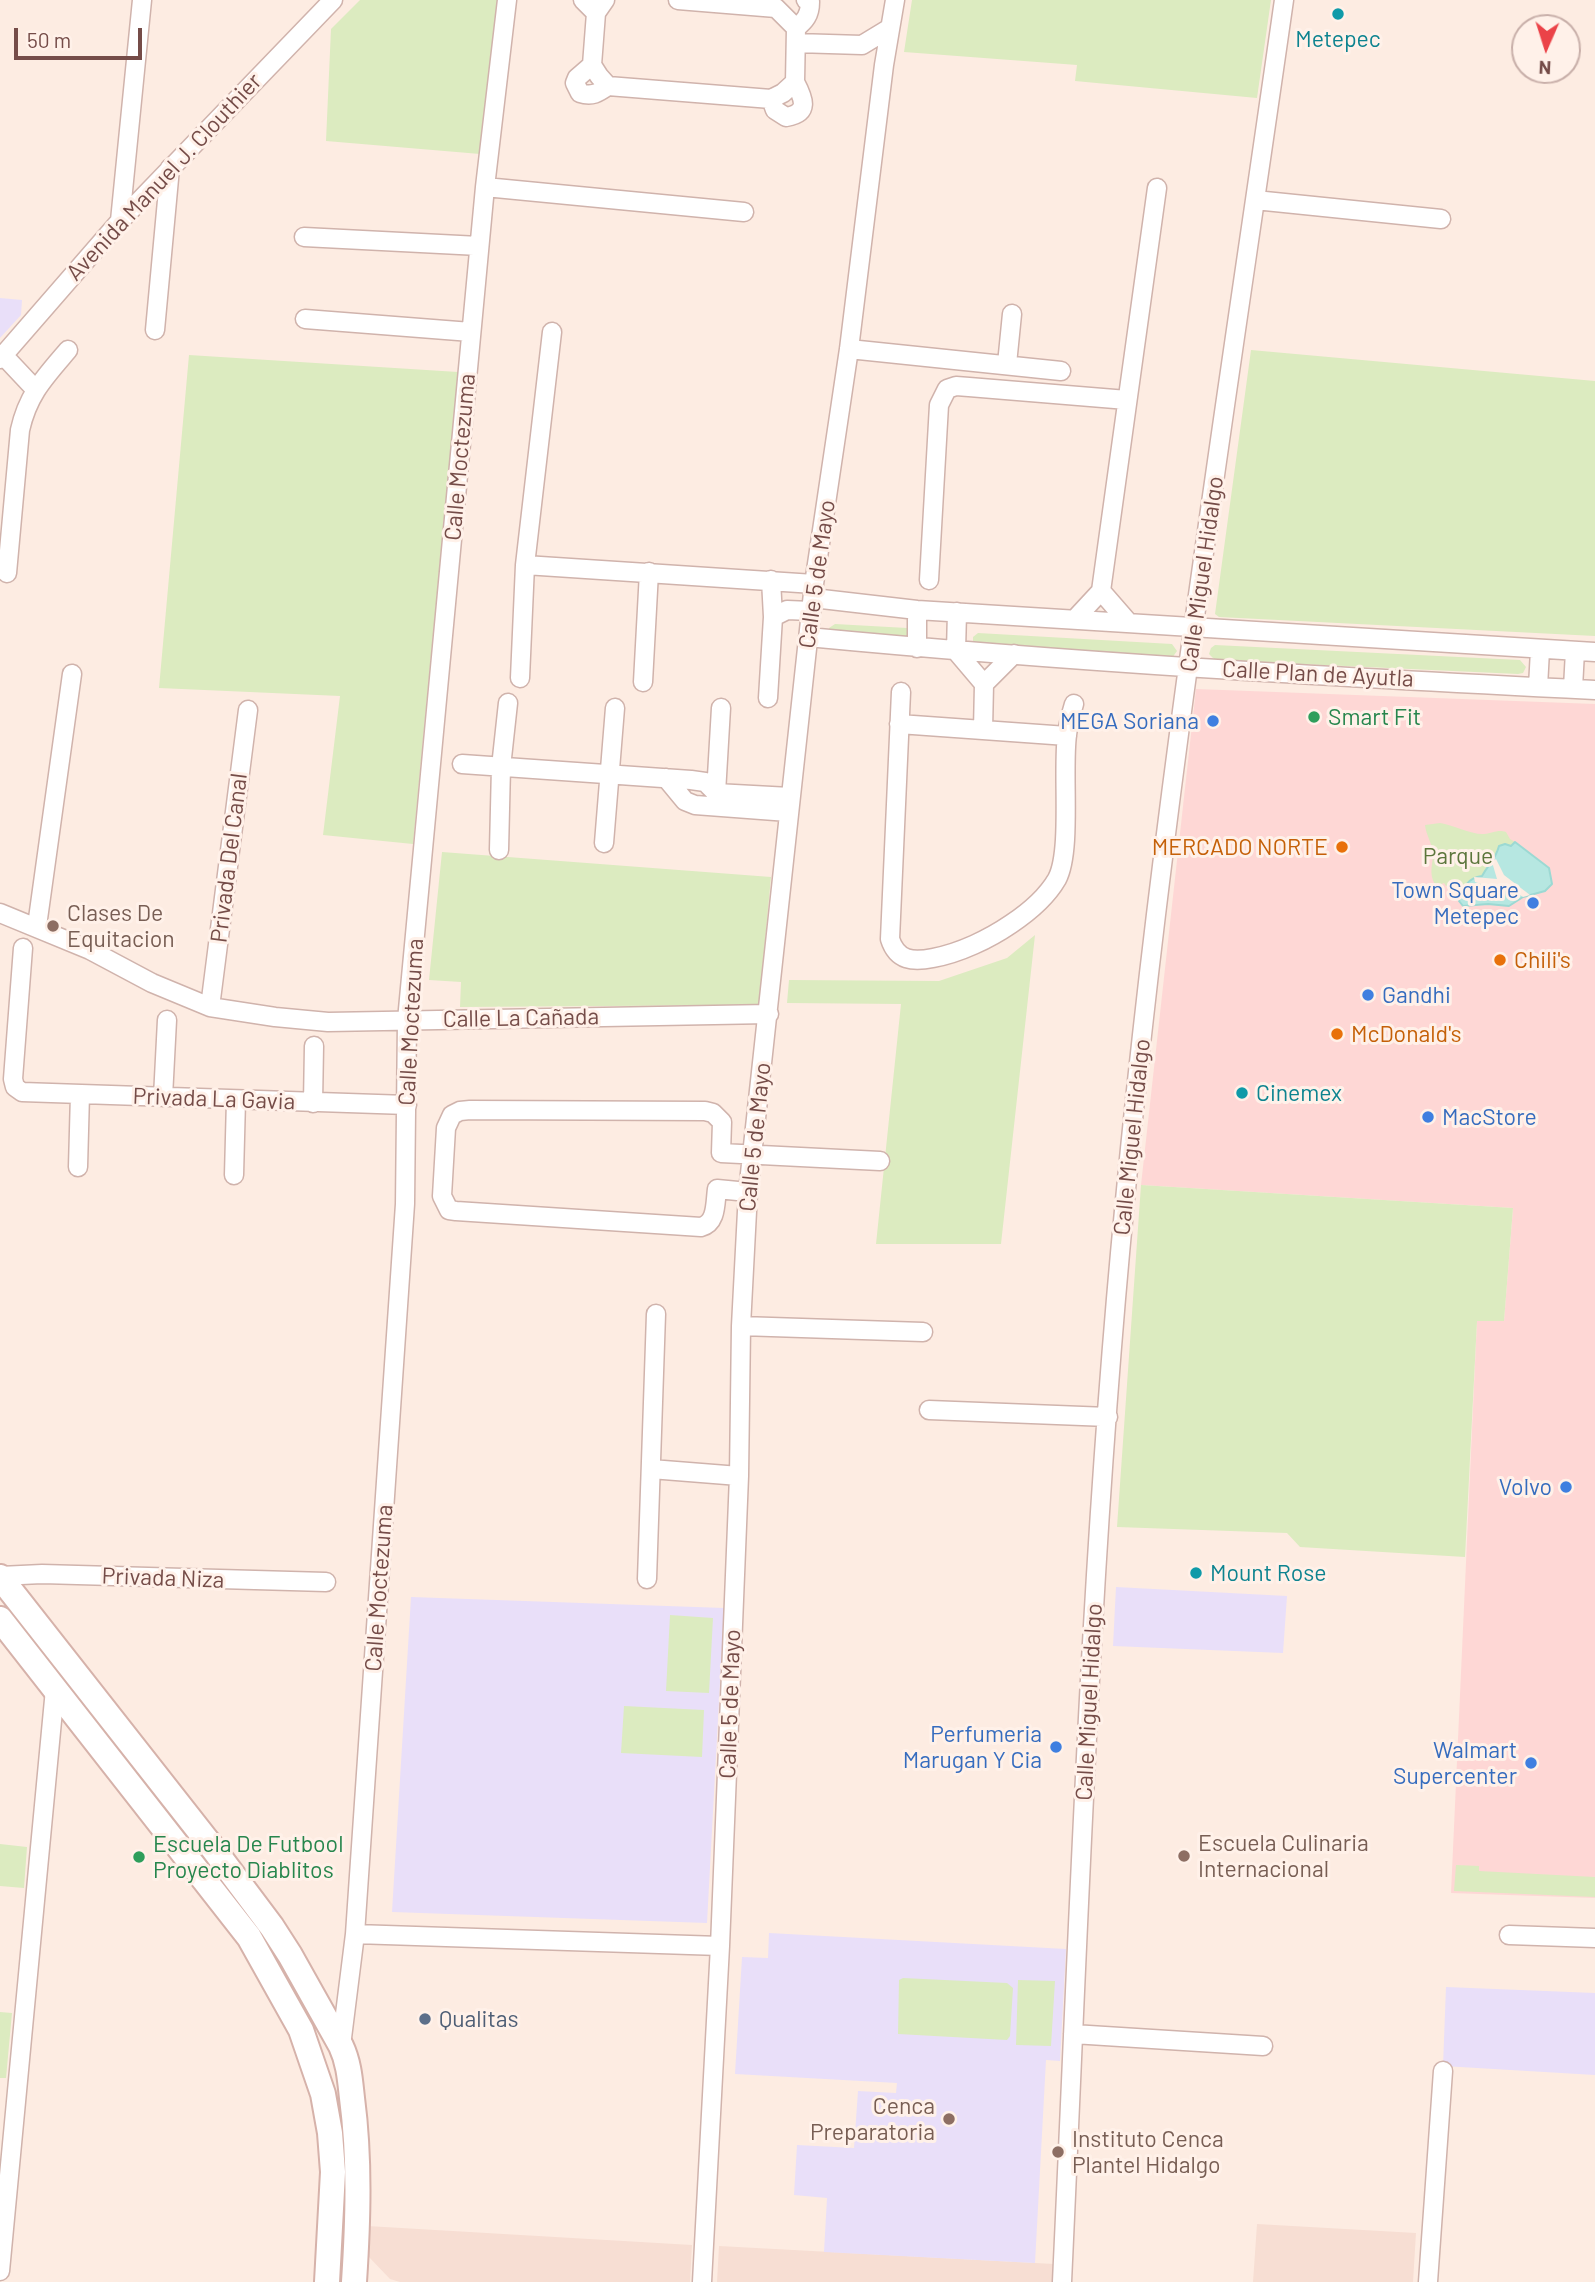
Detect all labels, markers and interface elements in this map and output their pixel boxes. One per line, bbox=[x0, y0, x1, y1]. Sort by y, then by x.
marker: Metepec bbox=[1330, 6, 1346, 22]
scale bar bbox=[18, 14, 145, 58]
north arrow bbox=[1511, 14, 1581, 84]
place label: Metepec bbox=[1295, 25, 1381, 53]
text: 50 m bbox=[27, 27, 71, 52]
text: N bbox=[1538, 57, 1552, 80]
street label: Avenida Manuel J. Clouthier bbox=[61, 68, 267, 286]
street label: Calle Moctezuma bbox=[439, 372, 481, 542]
street label: Calle Miguel Hidalgo bbox=[1175, 474, 1229, 674]
street label: Calle 5 de Mayo bbox=[793, 498, 841, 650]
street label: Calle Plan de Ayutla bbox=[1222, 655, 1414, 693]
place label: Smart Fit bbox=[1328, 703, 1421, 731]
place label: MEGA Soriana bbox=[1060, 707, 1199, 735]
marker: Smart Fit bbox=[1306, 709, 1322, 725]
marker: MEGA Soriana bbox=[1205, 713, 1221, 729]
street label: Privada Del Canal bbox=[205, 772, 253, 944]
place label: MERCADO NORTE bbox=[1152, 833, 1328, 861]
marker: MERCADO NORTE bbox=[1334, 839, 1350, 855]
park label: Parque bbox=[1423, 842, 1493, 870]
place label: Town Square Metepec bbox=[1391, 876, 1519, 930]
marker: Town Square Metepec bbox=[1525, 895, 1541, 911]
place label: Clases De Equitacion bbox=[67, 899, 175, 953]
marker: Clases De Equitacion bbox=[45, 918, 61, 934]
street label: Calle Moctezuma bbox=[393, 938, 429, 1106]
place label: Chili's bbox=[1514, 946, 1571, 974]
marker: Chili's bbox=[1492, 952, 1508, 968]
place label: Gandhi bbox=[1382, 981, 1451, 1009]
marker: Gandhi bbox=[1360, 987, 1376, 1003]
street label: Calle La Cañada bbox=[443, 1003, 599, 1033]
place label: McDonald's bbox=[1351, 1020, 1462, 1048]
marker: McDonald's bbox=[1329, 1026, 1345, 1042]
street label: Calle Miguel Hidalgo bbox=[1108, 1037, 1156, 1237]
street label: Calle 5 de Mayo bbox=[733, 1061, 777, 1213]
place label: Cinemex bbox=[1256, 1079, 1342, 1107]
street label: Privada La Gavia bbox=[132, 1082, 296, 1116]
marker: Cinemex bbox=[1234, 1085, 1250, 1101]
place label: MacStore bbox=[1442, 1103, 1537, 1131]
marker: MacStore bbox=[1420, 1109, 1436, 1125]
place label: Volvo bbox=[1499, 1473, 1552, 1501]
marker: Volvo bbox=[1558, 1479, 1574, 1495]
street label: Calle Moctezuma bbox=[359, 1503, 399, 1673]
place label: Mount Rose bbox=[1210, 1559, 1327, 1587]
street label: Privada Niza bbox=[101, 1562, 225, 1594]
marker: Mount Rose bbox=[1188, 1565, 1204, 1581]
street label: Calle Miguel Hidalgo bbox=[1070, 1603, 1108, 1801]
street label: Calle 5 de Mayo bbox=[714, 1629, 746, 1779]
place label: Perfumeria Marugan Y Cia bbox=[903, 1720, 1042, 1774]
place label: Walmart Supercenter bbox=[1393, 1736, 1517, 1790]
marker: Perfumeria Marugan Y Cia bbox=[1048, 1739, 1064, 1755]
marker: Walmart Supercenter bbox=[1523, 1755, 1539, 1771]
place label: Escuela Culinaria Internacional bbox=[1198, 1829, 1369, 1883]
place label: Escuela De Futbool Proyecto Diablitos bbox=[153, 1830, 343, 1884]
marker: Escuela Culinaria Internacional bbox=[1176, 1848, 1192, 1864]
marker: Escuela De Futbool Proyecto Diablitos bbox=[131, 1849, 147, 1865]
place label: Qualitas bbox=[439, 2005, 519, 2033]
marker: Qualitas bbox=[417, 2011, 433, 2027]
place label: Cenca Preparatoria bbox=[810, 2092, 935, 2146]
marker: Cenca Preparatoria bbox=[941, 2111, 957, 2127]
place label: Instituto Cenca Plantel Hidalgo bbox=[1072, 2125, 1224, 2179]
marker: Instituto Cenca Plantel Hidalgo bbox=[1050, 2144, 1066, 2160]

